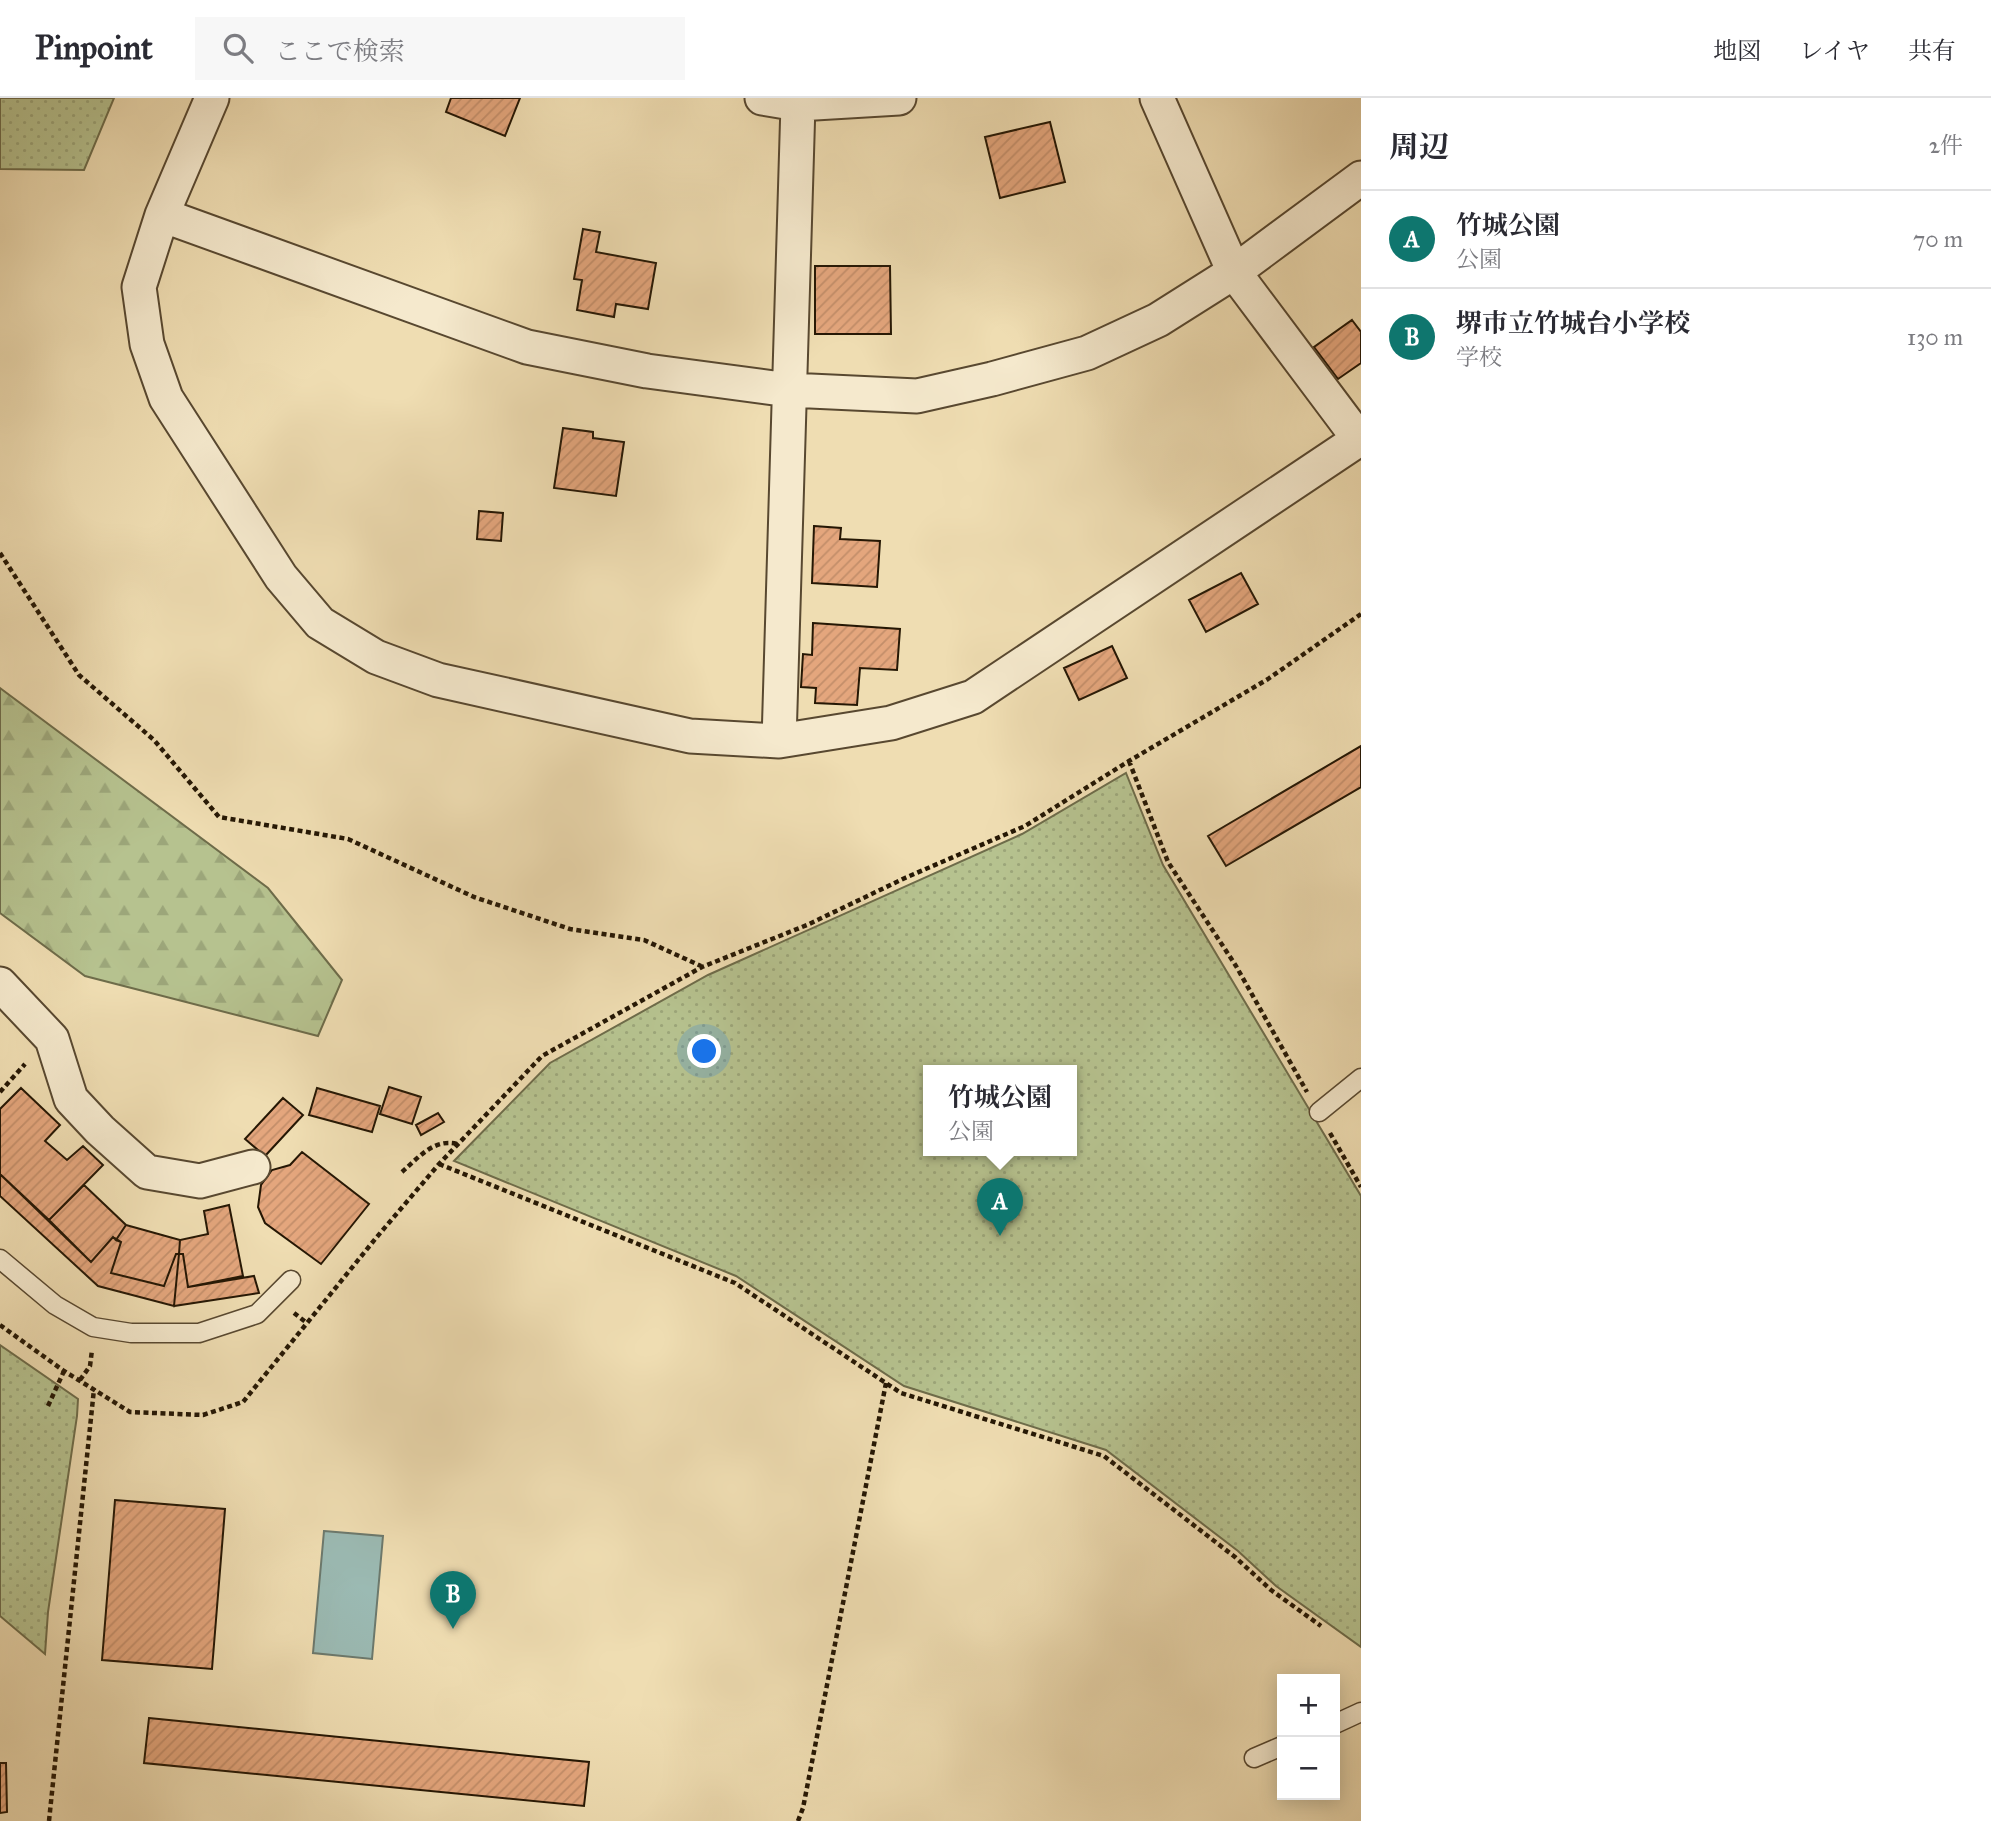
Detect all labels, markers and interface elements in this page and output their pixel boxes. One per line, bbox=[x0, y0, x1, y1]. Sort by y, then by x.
search box bbox=[195, 17, 685, 80]
text: Pinpoint bbox=[35, 28, 153, 68]
icon: search bbox=[219, 29, 257, 67]
text: ここで検索 bbox=[275, 35, 405, 67]
text: 地図 bbox=[1713, 36, 1761, 66]
text: レイヤ bbox=[1799, 36, 1870, 66]
text: 共有 bbox=[1908, 36, 1956, 66]
text: 周辺 bbox=[1389, 129, 1449, 165]
text: 2件 bbox=[1929, 131, 1963, 159]
text: 竹城公園 bbox=[1456, 209, 1560, 241]
text: A bbox=[1404, 225, 1420, 253]
text: 70 m bbox=[1913, 225, 1963, 253]
text: 公園 bbox=[1456, 245, 1502, 273]
text: 堺市立竹城台小学校 bbox=[1456, 307, 1690, 339]
text: B bbox=[1404, 323, 1420, 351]
text: 130 m bbox=[1907, 323, 1963, 351]
text: 学校 bbox=[1456, 343, 1502, 371]
your location bbox=[687, 1034, 721, 1068]
popup bbox=[923, 1065, 1077, 1156]
text: 竹城公園 bbox=[948, 1081, 1052, 1113]
text: 公園 bbox=[948, 1117, 994, 1145]
pin: A bbox=[977, 1178, 1023, 1236]
pin: B bbox=[430, 1571, 476, 1629]
map controls bbox=[1277, 1674, 1340, 1800]
button: + bbox=[1277, 1674, 1340, 1737]
button: − bbox=[1277, 1737, 1340, 1800]

